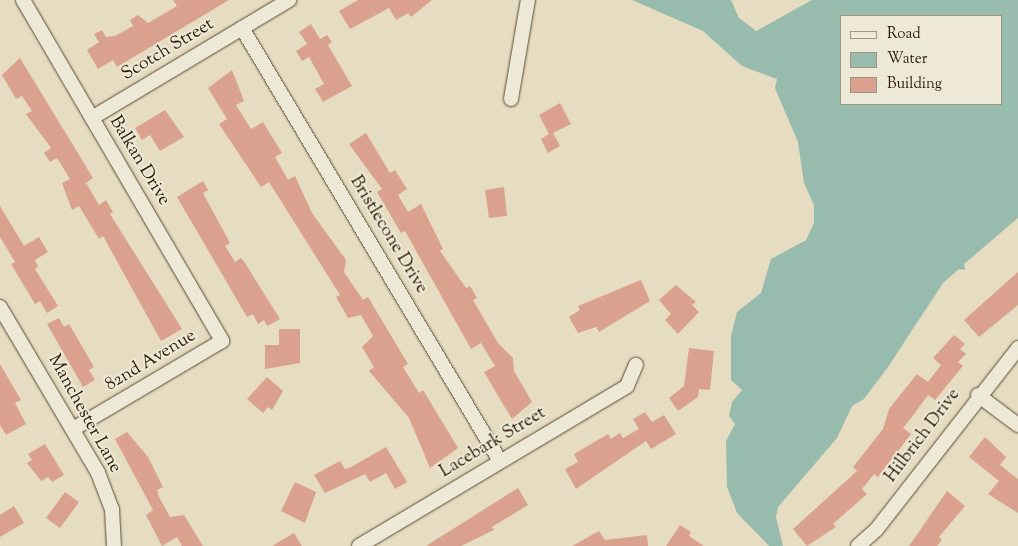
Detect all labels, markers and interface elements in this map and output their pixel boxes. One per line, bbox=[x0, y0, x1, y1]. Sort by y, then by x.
street label: Scotch Street bbox=[118, 14, 218, 86]
legend bbox=[840, 15, 1003, 105]
text: Road bbox=[887, 24, 921, 45]
text: Water bbox=[887, 49, 927, 70]
text: Building bbox=[887, 74, 942, 95]
street label: Balkan Drive bbox=[104, 112, 174, 210]
street label: Bristlecone Drive bbox=[344, 172, 432, 298]
street label: 82nd Avenue bbox=[102, 326, 200, 396]
street label: Manchester Lane bbox=[42, 351, 126, 477]
street label: Hilbrich Drive bbox=[881, 385, 965, 487]
street label: Lacebark Street bbox=[436, 403, 550, 483]

